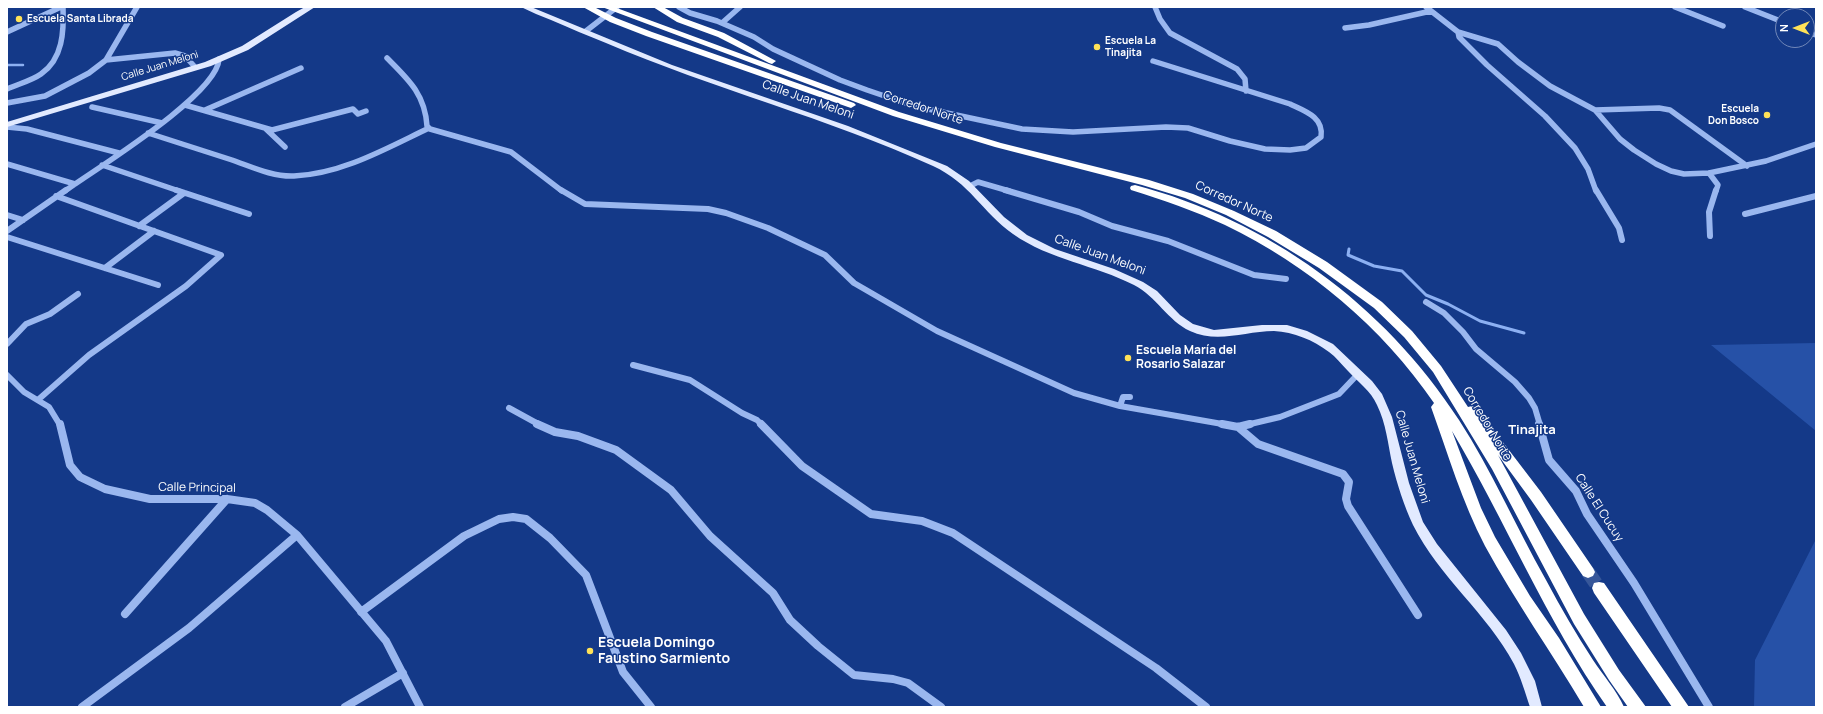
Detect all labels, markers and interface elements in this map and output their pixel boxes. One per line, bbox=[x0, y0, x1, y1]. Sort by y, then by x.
north arrow bbox=[1775, 8, 1815, 48]
place label: Escuela Santa Librada bbox=[27, 13, 133, 25]
marker: Escuela Santa Librada bbox=[14, 14, 24, 24]
text: N bbox=[1776, 24, 1791, 32]
place label: Escuela La Tinajita bbox=[1105, 35, 1156, 58]
marker: Escuela La Tinajita bbox=[1092, 42, 1102, 52]
street label: Calle Juan Meloni bbox=[120, 49, 200, 83]
street label: Calle Juan Meloni bbox=[760, 78, 856, 122]
street label: Corredor Norte bbox=[881, 88, 965, 128]
place label: Escuela Don Bosco bbox=[1708, 103, 1759, 126]
marker: Escuela Don Bosco bbox=[1762, 110, 1772, 120]
street label: Corredor Norte bbox=[1193, 178, 1275, 226]
street label: Calle Juan Meloni bbox=[1052, 232, 1148, 278]
place label: Escuela María del Rosario Salazar bbox=[1136, 344, 1236, 372]
marker: Escuela María del Rosario Salazar bbox=[1123, 353, 1133, 363]
street label: Corredor Norte bbox=[1459, 385, 1515, 463]
street label: Calle Juan Meloni bbox=[1392, 409, 1432, 505]
district label: Tinajita bbox=[1508, 422, 1556, 438]
street label: Calle El Cucuy bbox=[1572, 471, 1626, 545]
street label: Calle Principal bbox=[158, 480, 236, 496]
place label: Escuela Domingo Faustino Sarmiento bbox=[598, 635, 730, 668]
marker: Escuela Domingo Faustino Sarmiento bbox=[585, 646, 595, 656]

